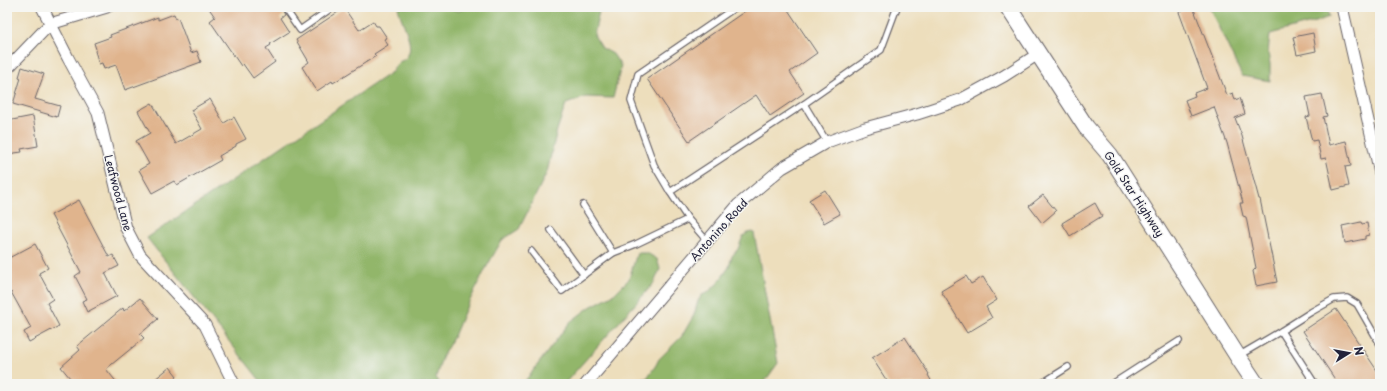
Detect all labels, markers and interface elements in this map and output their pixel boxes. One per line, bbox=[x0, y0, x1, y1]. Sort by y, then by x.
street label: Gold Star Highway bbox=[1100, 147, 1169, 240]
street label: Leafwood Lane bbox=[100, 153, 137, 233]
street label: Antonino Road bbox=[686, 195, 751, 265]
north arrow bbox=[1329, 333, 1369, 373]
text: N bbox=[1350, 345, 1369, 357]

